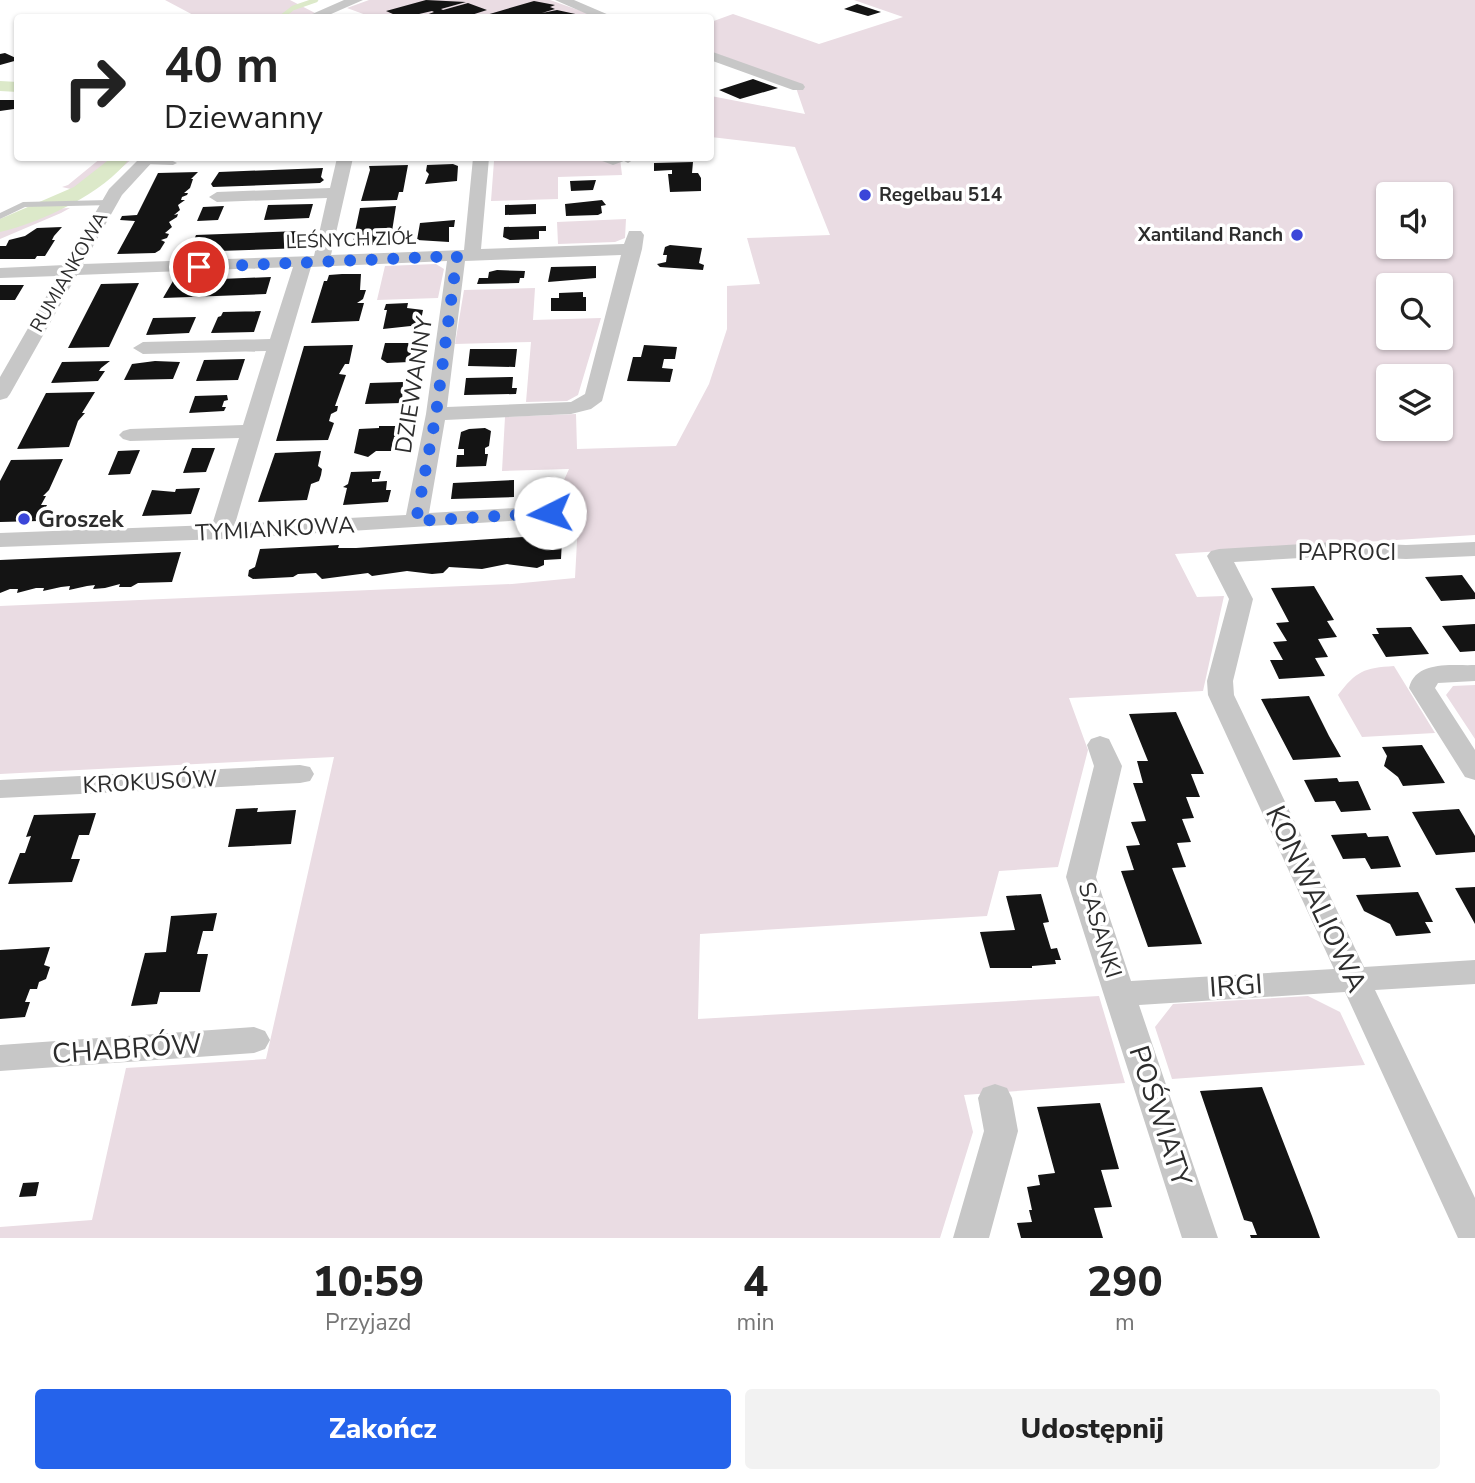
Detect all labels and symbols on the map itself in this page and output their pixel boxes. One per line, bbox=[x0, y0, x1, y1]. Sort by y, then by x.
place label: Regelbau 514 bbox=[879, 182, 1002, 208]
marker: Regelbau 514 bbox=[857, 187, 873, 203]
street label: RUMIANKOWA bbox=[24, 207, 114, 337]
place label: Xantiland Ranch bbox=[1137, 222, 1283, 248]
street label: LEŚNYCH ZIÓŁ bbox=[285, 225, 417, 255]
marker: Xantiland Ranch bbox=[1289, 227, 1305, 243]
pin bbox=[169, 237, 229, 297]
street label: DZIEWANNY bbox=[388, 314, 440, 456]
position arrow bbox=[513, 476, 587, 550]
place label: Groszek bbox=[38, 504, 124, 535]
street label: TYMIANKOWA bbox=[195, 509, 356, 549]
marker: Groszek bbox=[16, 511, 32, 527]
street label: PAPROCI bbox=[1298, 537, 1396, 568]
street label: KROKUSÓW bbox=[82, 763, 218, 801]
street label: KONWALIOWA bbox=[1256, 800, 1376, 998]
street label: SASANKI bbox=[1071, 878, 1129, 982]
street label: IRGI bbox=[1208, 965, 1264, 1007]
street label: CHABRÓW bbox=[51, 1025, 203, 1073]
street label: POŚWIATY bbox=[1119, 1041, 1201, 1193]

